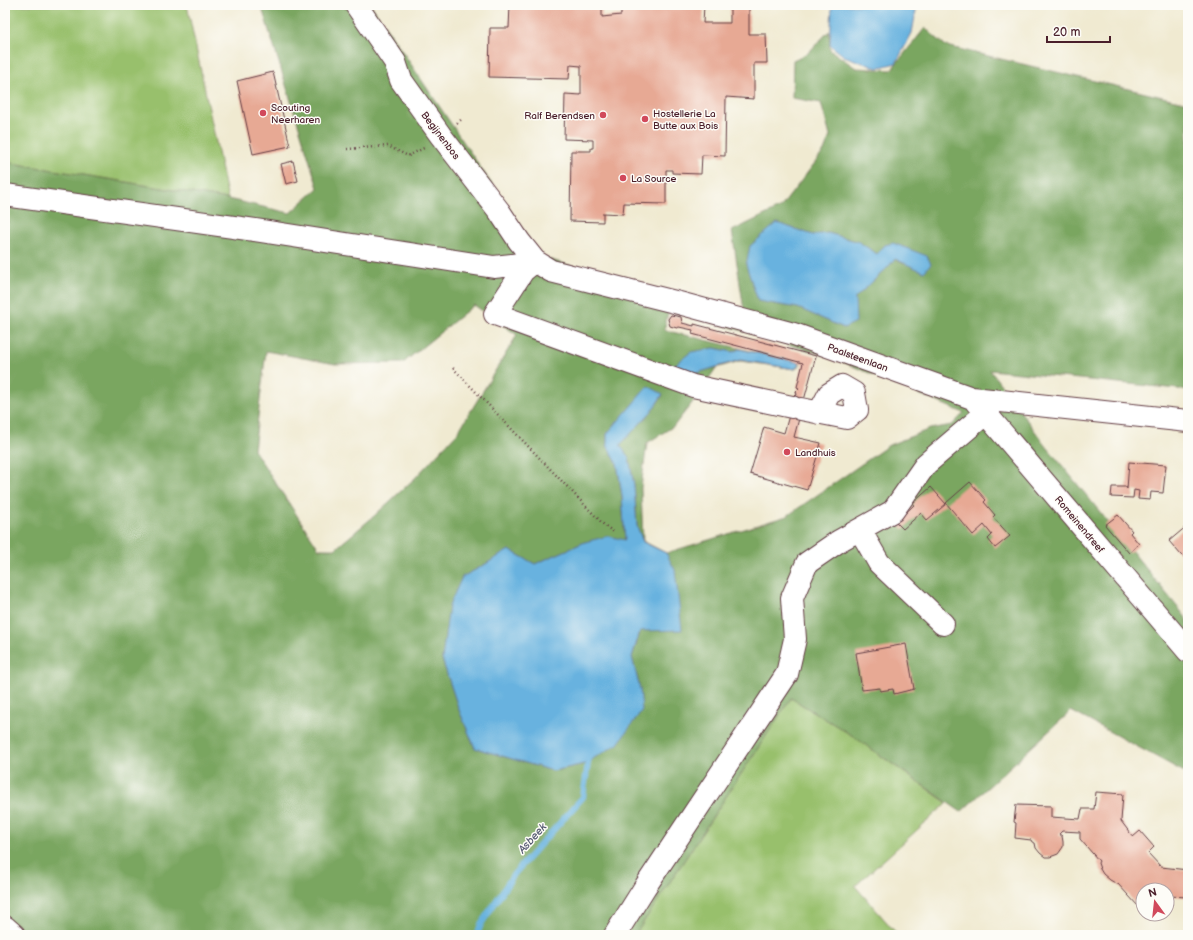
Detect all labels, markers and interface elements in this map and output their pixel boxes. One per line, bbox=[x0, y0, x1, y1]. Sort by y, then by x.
scale bar bbox=[1047, 18, 1110, 44]
text: 20 m bbox=[1053, 25, 1080, 40]
place label: Scouting Neerharen bbox=[271, 102, 321, 126]
marker: Scouting Neerharen bbox=[258, 108, 268, 118]
place label: Hostellerie La Butte aux Bois bbox=[653, 108, 718, 132]
street label: Begijnenbos bbox=[418, 109, 462, 162]
place label: Ralf Berendsen bbox=[524, 110, 595, 122]
marker: Ralf Berendsen bbox=[598, 110, 608, 120]
marker: Hostellerie La Butte aux Bois bbox=[640, 114, 650, 124]
marker: La Source bbox=[618, 173, 628, 183]
place label: La Source bbox=[631, 173, 677, 185]
street label: Paalsteenlaan bbox=[826, 341, 890, 375]
marker: Landhuis bbox=[782, 447, 792, 457]
place label: Landhuis bbox=[795, 447, 836, 459]
street label: Romeinendreef bbox=[1052, 494, 1107, 556]
water label: Asbeek bbox=[515, 820, 550, 857]
north arrow bbox=[1135, 882, 1175, 922]
text: N bbox=[1147, 885, 1158, 900]

